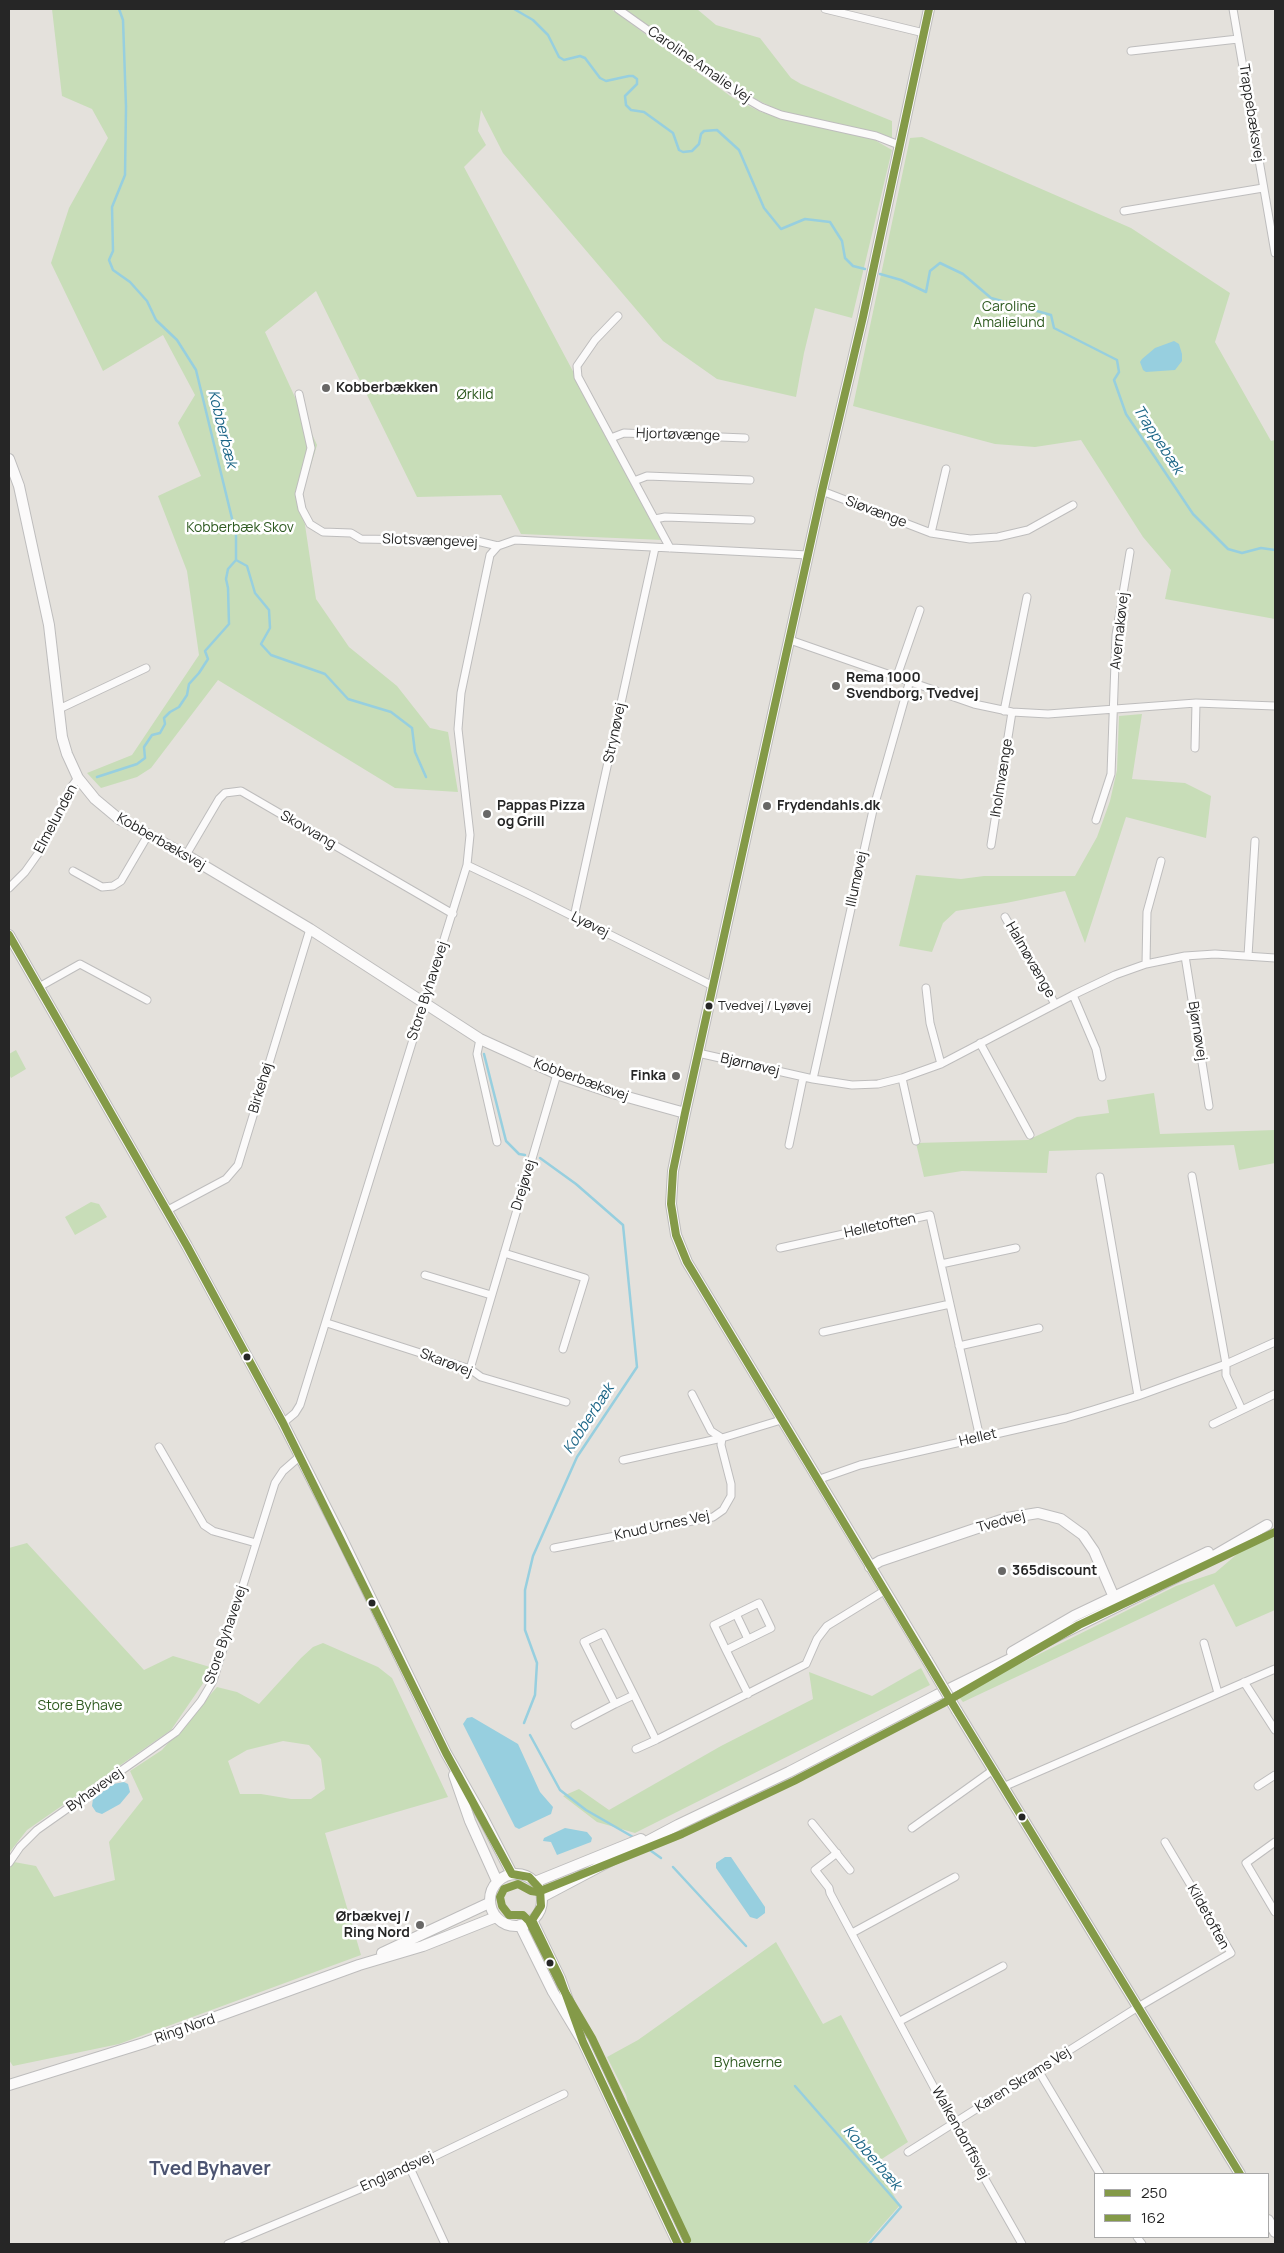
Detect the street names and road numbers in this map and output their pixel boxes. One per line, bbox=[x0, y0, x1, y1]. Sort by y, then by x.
street label: Caroline Amalie Vej bbox=[644, 23, 754, 107]
street label: Trappebæksvej bbox=[1235, 63, 1267, 163]
street label: Hjortøvænge bbox=[636, 425, 720, 445]
street label: Siøvænge bbox=[843, 493, 909, 531]
street label: Slotsvængevej bbox=[382, 531, 478, 551]
street label: Avernakøvej bbox=[1108, 591, 1132, 671]
street label: Strynøvej bbox=[600, 701, 630, 765]
street label: Iholmvænge bbox=[987, 737, 1017, 819]
street label: Elmelunden bbox=[31, 782, 81, 856]
street label: Skovvang bbox=[277, 807, 339, 853]
street label: Kobberbæksvej bbox=[114, 810, 208, 874]
street label: Illumøvej bbox=[843, 850, 871, 908]
street label: Lyøvej bbox=[568, 908, 612, 942]
street label: Halmøvænge bbox=[1001, 919, 1059, 1001]
street label: Store Byhavevej bbox=[404, 939, 452, 1043]
street label: Bjørnøvej bbox=[1184, 1000, 1210, 1062]
street label: Bjørnøvej bbox=[719, 1050, 781, 1080]
street label: Kobberbæksvej bbox=[531, 1055, 631, 1105]
street label: Birkehøj bbox=[245, 1061, 277, 1115]
street label: Drejøvej bbox=[508, 1157, 540, 1213]
street label: Helletoften bbox=[843, 1210, 917, 1242]
street label: Skarøvej bbox=[417, 1345, 475, 1381]
street label: Hellet bbox=[958, 1426, 998, 1450]
street label: Knud Urnes Vej bbox=[613, 1508, 711, 1544]
street label: Tvedvej bbox=[975, 1508, 1027, 1536]
street label: Store Byhavevej bbox=[201, 1583, 251, 1687]
street label: Byhavevej bbox=[64, 1764, 126, 1816]
street label: Kildetoften bbox=[1183, 1882, 1233, 1952]
street label: Ring Nord bbox=[153, 2011, 217, 2047]
street label: Karen Skrams Vej bbox=[972, 2044, 1074, 2116]
street label: Walkendorffsvej bbox=[928, 2084, 992, 2182]
street label: Englandsvej bbox=[358, 2149, 436, 2195]

